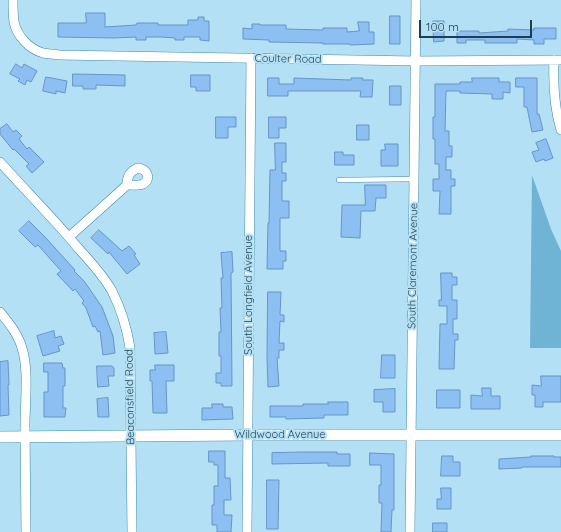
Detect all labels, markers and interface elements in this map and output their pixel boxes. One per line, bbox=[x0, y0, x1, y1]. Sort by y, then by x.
scale bar bbox=[421, 12, 534, 38]
text: 100 m bbox=[426, 19, 459, 34]
street label: Coulter Road bbox=[254, 52, 322, 66]
street label: South Claremont Avenue bbox=[405, 203, 421, 329]
street label: South Longfield Avenue bbox=[242, 235, 256, 355]
street label: Beaconsfield Road bbox=[123, 349, 137, 445]
street label: Wildwood Avenue bbox=[235, 428, 325, 442]

